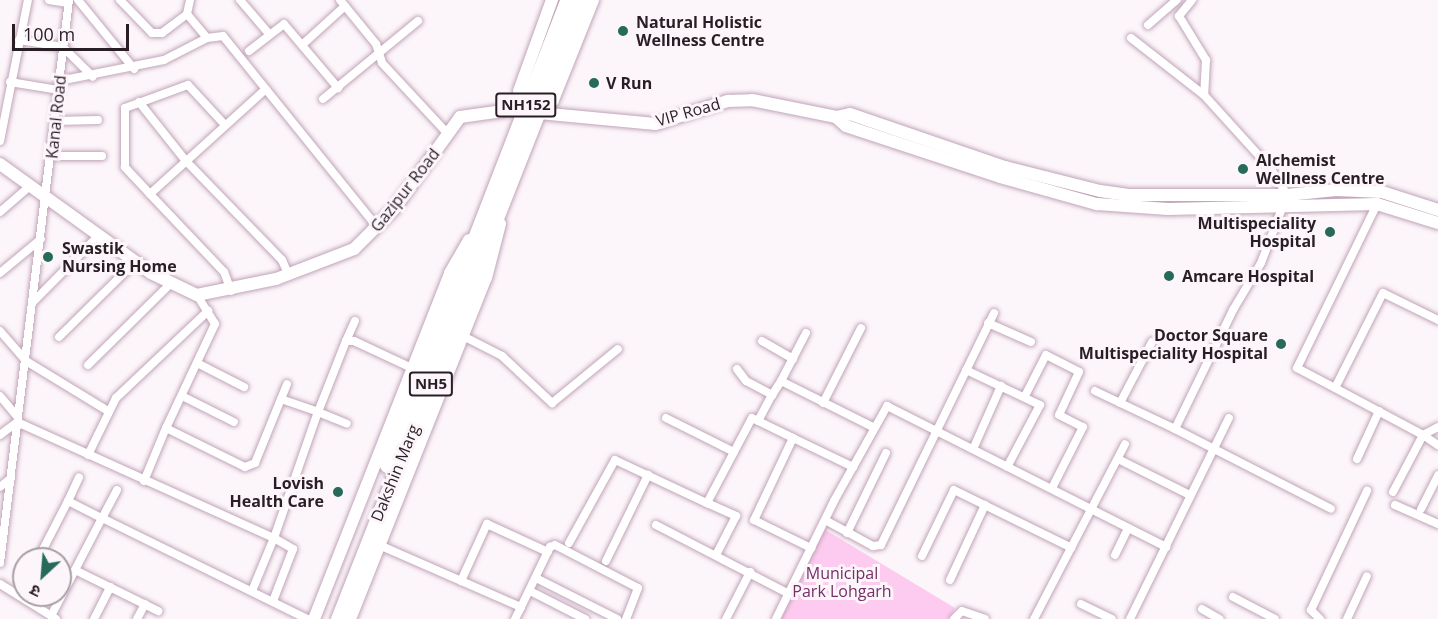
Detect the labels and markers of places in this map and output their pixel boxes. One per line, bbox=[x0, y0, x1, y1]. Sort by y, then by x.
place label: Natural Holistic Wellness Centre bbox=[636, 12, 765, 50]
marker: Natural Holistic Wellness Centre bbox=[614, 22, 632, 40]
place label: V Run bbox=[606, 73, 652, 93]
marker: V Run bbox=[587, 76, 601, 90]
place label: Alchemist Wellness Centre bbox=[1256, 150, 1385, 188]
marker: Alchemist Wellness Centre bbox=[1234, 160, 1252, 178]
place label: Multispeciality Hospital bbox=[1198, 213, 1316, 251]
marker: Multispeciality Hospital bbox=[1321, 223, 1339, 241]
place label: Swastik Nursing Home bbox=[62, 238, 177, 276]
marker: Swastik Nursing Home bbox=[39, 248, 57, 266]
place label: Amcare Hospital bbox=[1182, 266, 1314, 286]
marker: Amcare Hospital bbox=[1160, 267, 1178, 285]
place label: Doctor Square Multispeciality Hospital bbox=[1079, 325, 1268, 363]
marker: Doctor Square Multispeciality Hospital bbox=[1272, 335, 1290, 353]
place label: Lovish Health Care bbox=[230, 473, 324, 511]
marker: Lovish Health Care bbox=[329, 483, 347, 501]

